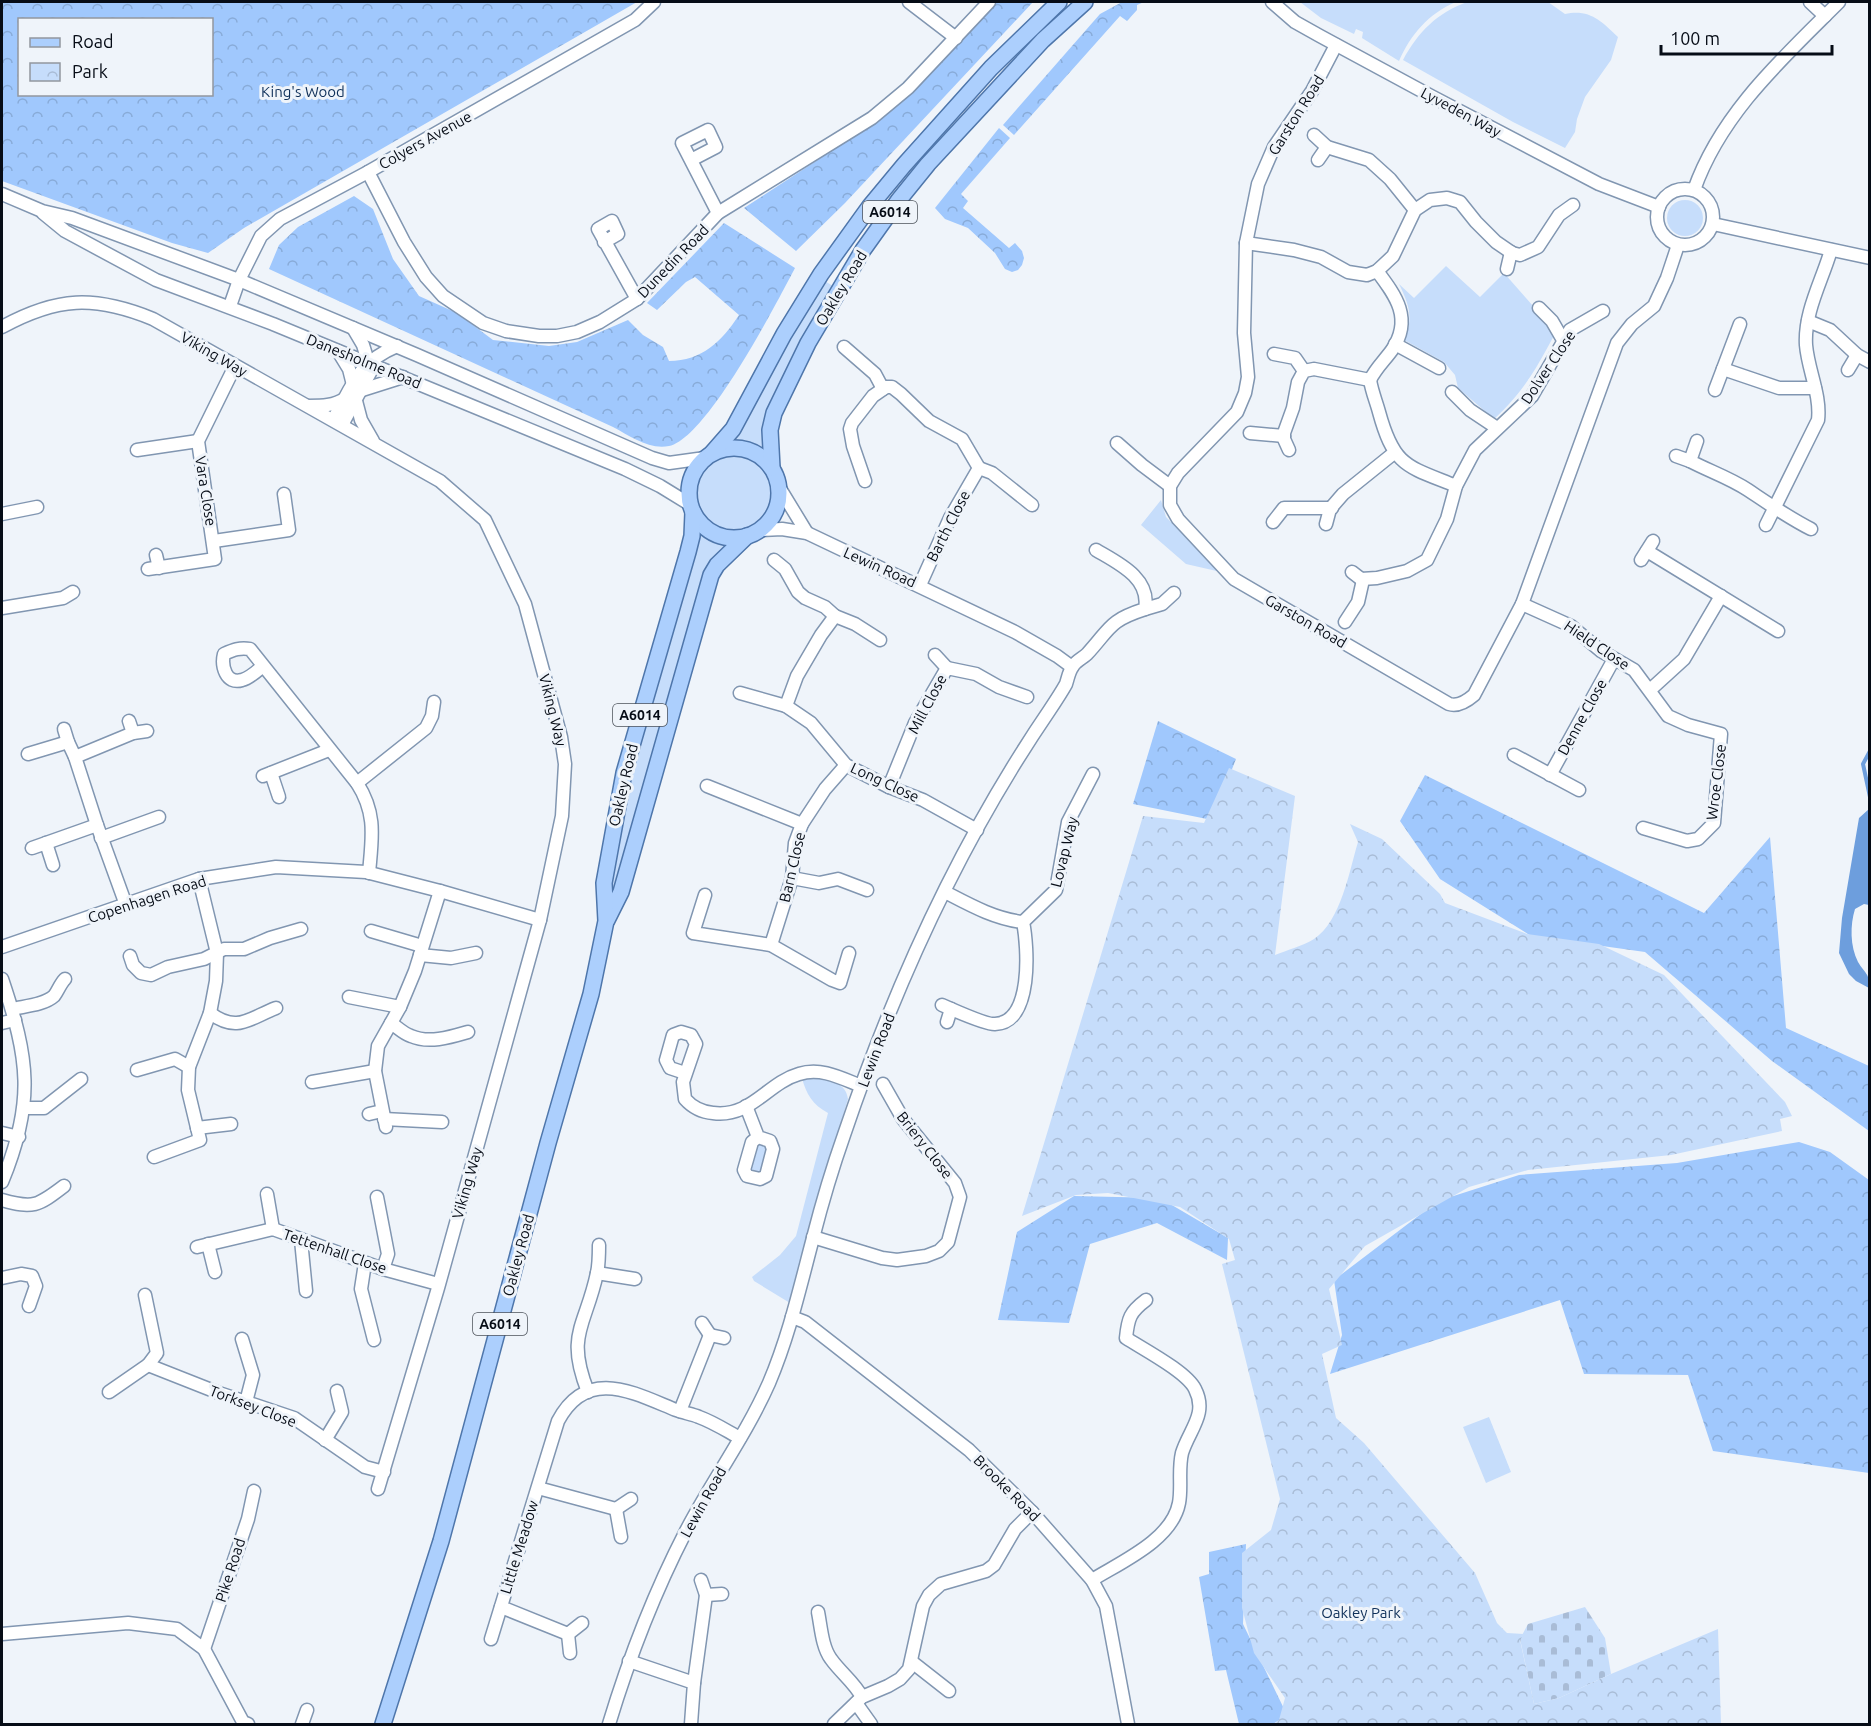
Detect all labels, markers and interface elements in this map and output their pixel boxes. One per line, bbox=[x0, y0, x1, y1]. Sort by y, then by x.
legend bbox=[18, 18, 213, 96]
scale bar bbox=[1661, 18, 1832, 56]
text: 100 m bbox=[1670, 28, 1720, 48]
text: Road bbox=[72, 31, 114, 51]
text: Park bbox=[72, 61, 108, 81]
street label: Garston Road bbox=[1265, 72, 1327, 158]
park label: King's Wood bbox=[261, 83, 345, 100]
street label: Lyveden Way bbox=[1418, 84, 1504, 140]
street label: Colyers Avenue bbox=[376, 107, 474, 173]
road number: A6014 bbox=[863, 201, 917, 223]
street label: Dunedin Road bbox=[634, 221, 712, 301]
street label: Oakley Road bbox=[812, 247, 870, 329]
street label: Dolver Close bbox=[1517, 327, 1579, 407]
street label: Viking Way bbox=[178, 328, 250, 380]
street label: Danesholme Road bbox=[304, 330, 424, 392]
street label: Vara Close bbox=[192, 455, 220, 527]
street label: Barth Close bbox=[923, 488, 973, 564]
street label: Lewin Road bbox=[841, 543, 919, 591]
street label: Garston Road bbox=[1262, 591, 1350, 651]
street label: Hield Close bbox=[1561, 617, 1633, 673]
street label: Mill Close bbox=[904, 671, 950, 737]
street label: Viking Way bbox=[536, 672, 570, 748]
street label: Denne Close bbox=[1554, 676, 1610, 758]
road number: A6014 bbox=[613, 704, 667, 726]
street label: Oakley Road bbox=[605, 742, 641, 828]
street label: Wroe Close bbox=[1703, 743, 1729, 821]
street label: Long Close bbox=[848, 759, 922, 805]
street label: Lovap Way bbox=[1047, 815, 1081, 889]
street label: Barn Close bbox=[776, 830, 808, 904]
street label: Copenhagen Road bbox=[86, 872, 208, 926]
street label: Lewin Road bbox=[854, 1011, 898, 1089]
street label: Briery Close bbox=[894, 1108, 956, 1182]
street label: Viking Way bbox=[449, 1145, 485, 1221]
street label: Oakley Road bbox=[499, 1212, 537, 1298]
street label: Tettenhall Close bbox=[281, 1225, 389, 1277]
road number: A6014 bbox=[473, 1313, 527, 1335]
street label: Torksey Close bbox=[207, 1382, 299, 1430]
street label: Brooke Road bbox=[970, 1451, 1044, 1525]
street label: Lewin Road bbox=[677, 1464, 729, 1540]
street label: Little Meadow bbox=[497, 1498, 541, 1596]
street label: Pike Road bbox=[212, 1536, 248, 1604]
park label: Oakley Park bbox=[1321, 1604, 1401, 1621]

